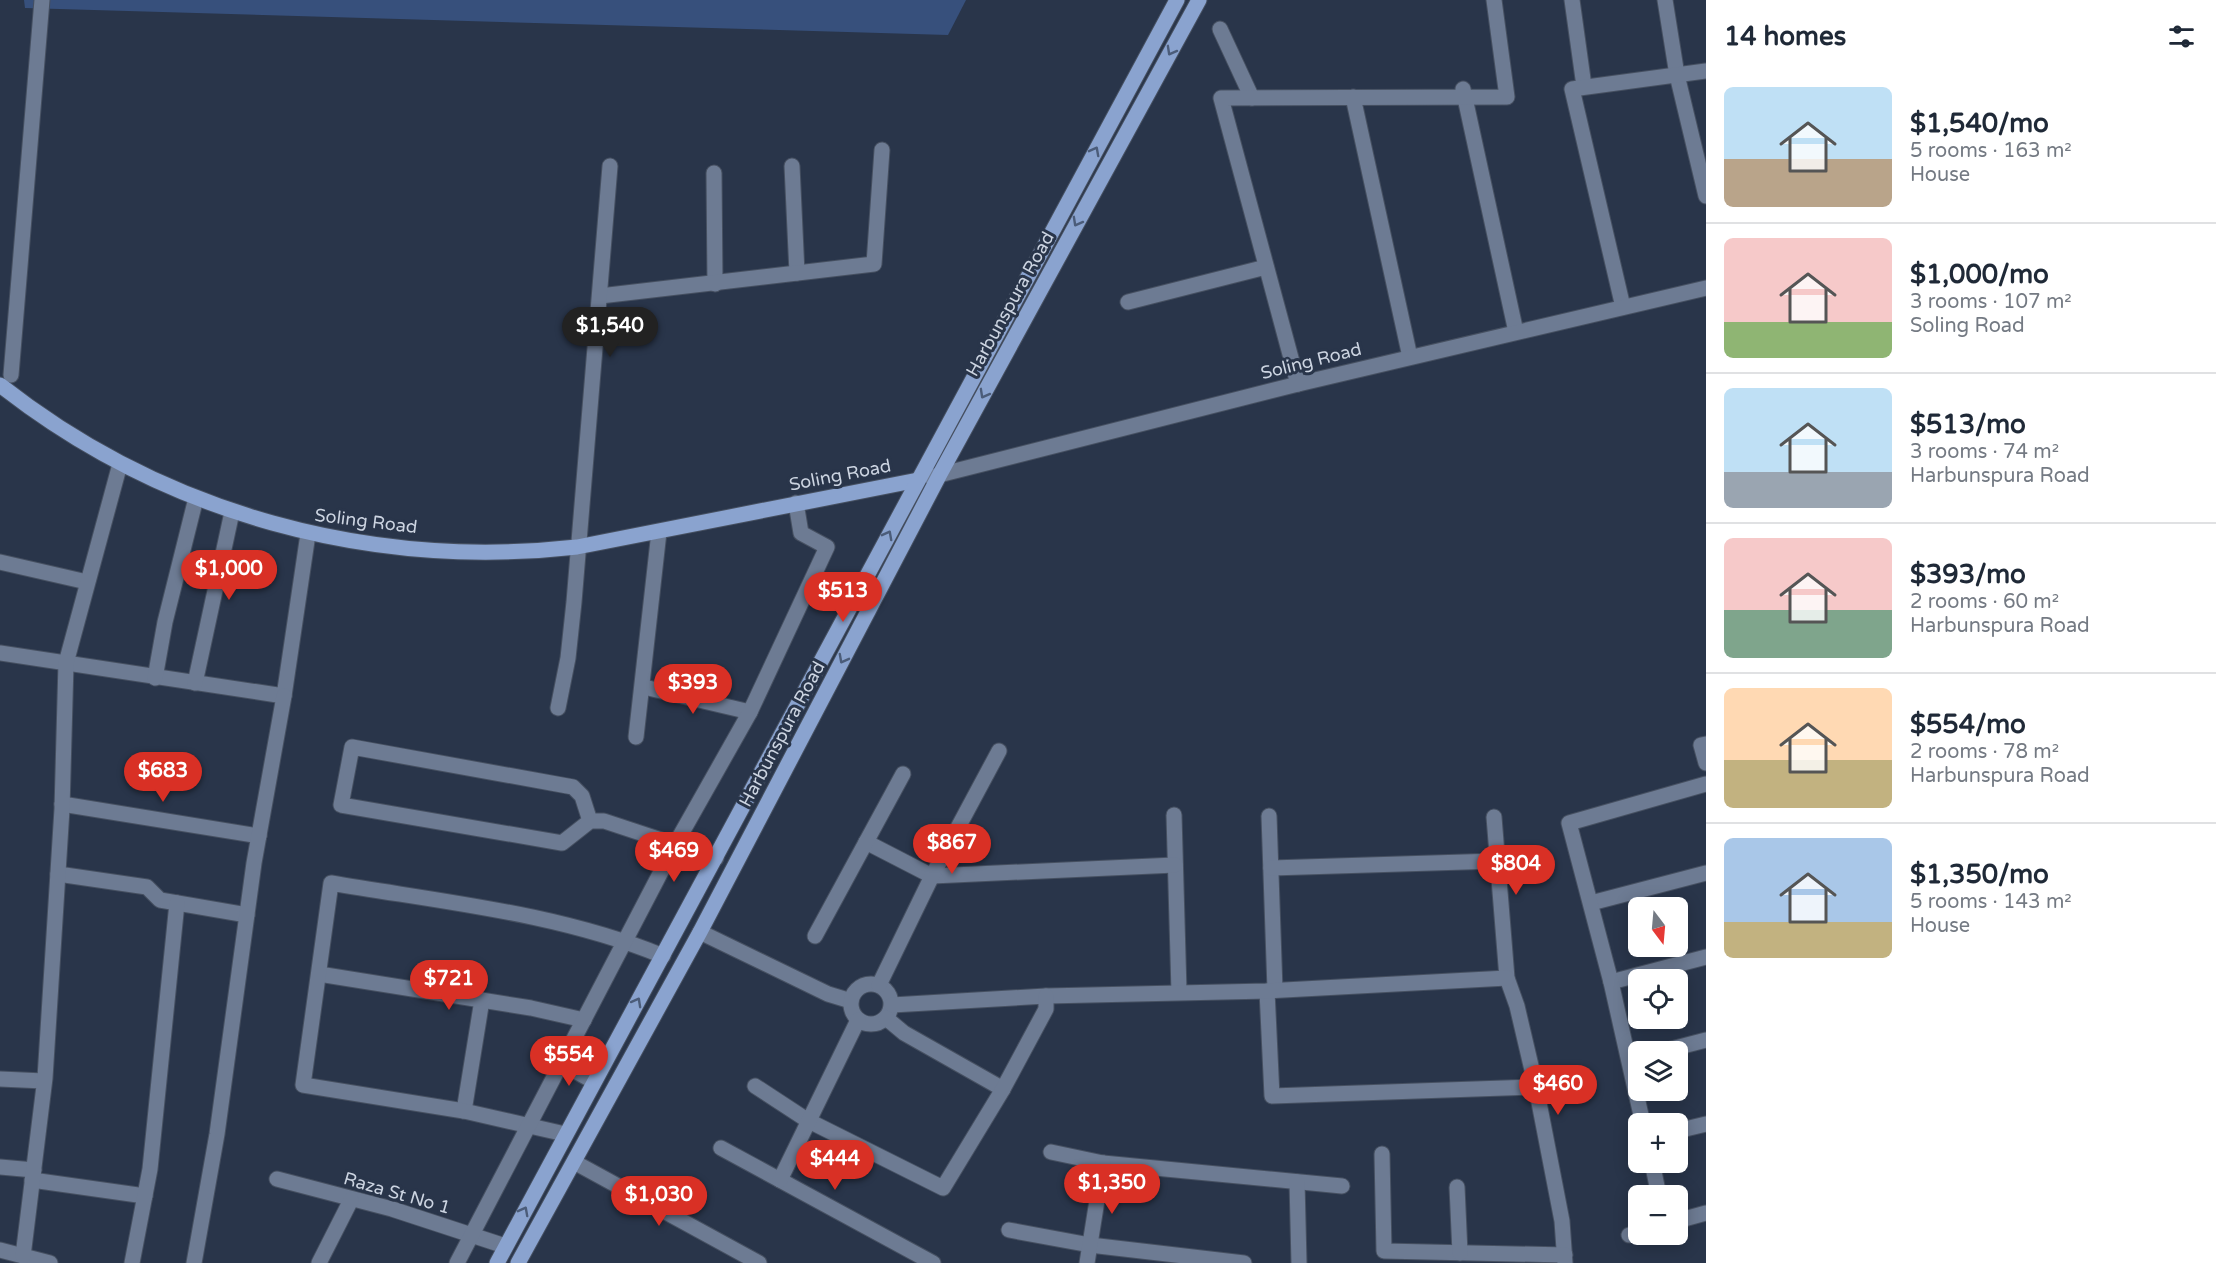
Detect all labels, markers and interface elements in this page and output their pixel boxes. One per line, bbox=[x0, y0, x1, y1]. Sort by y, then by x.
icon: filters bbox=[2165, 20, 2198, 53]
text: 14 homes bbox=[1724, 21, 1846, 52]
one-way arrow bbox=[1167, 45, 1178, 56]
text: $1,540/mo bbox=[1910, 108, 2049, 139]
icon: home bbox=[1772, 111, 1844, 183]
text: 5 rooms · 163 m² bbox=[1910, 139, 2072, 163]
one-way arrow bbox=[1088, 147, 1099, 157]
text: House bbox=[1910, 163, 1970, 187]
one-way arrow bbox=[1073, 216, 1084, 227]
street label: Harbunspura Road bbox=[961, 228, 1059, 380]
text: $1,000/mo bbox=[1910, 259, 2049, 290]
icon: home bbox=[1772, 262, 1844, 334]
text: 3 rooms · 107 m² bbox=[1910, 290, 2072, 314]
pin: $1,540 bbox=[561, 307, 659, 358]
text: $1,540 bbox=[576, 314, 644, 338]
text: Soling Road bbox=[1910, 314, 2025, 338]
street label: Soling Road bbox=[1258, 338, 1364, 384]
one-way arrow bbox=[980, 387, 991, 398]
text: $513/mo bbox=[1910, 409, 2026, 440]
icon: home bbox=[1772, 412, 1844, 484]
text: 3 rooms · 74 m² bbox=[1910, 440, 2059, 464]
street label: Soling Road bbox=[787, 454, 893, 496]
text: Harbunspura Road bbox=[1910, 464, 2090, 488]
street label: Soling Road bbox=[313, 504, 419, 538]
one-way arrow bbox=[881, 531, 892, 541]
pin: $1,000 bbox=[180, 550, 278, 601]
text: $1,000 bbox=[195, 557, 263, 581]
text: $393/mo bbox=[1910, 559, 2026, 590]
icon: home bbox=[1772, 562, 1844, 634]
pin: $513 bbox=[807, 572, 879, 623]
text: $513 bbox=[818, 579, 868, 603]
text: 2 rooms · 60 m² bbox=[1910, 590, 2059, 614]
text: Harbunspura Road bbox=[1910, 614, 2090, 638]
one-way arrow bbox=[839, 652, 850, 663]
street label: Harbunspura Road bbox=[734, 657, 830, 811]
pin: $393 bbox=[657, 664, 729, 715]
text: $393 bbox=[668, 671, 718, 695]
text: $554/mo bbox=[1910, 709, 2026, 740]
icon: home bbox=[1772, 712, 1844, 784]
text: 2 rooms · 78 m² bbox=[1910, 740, 2059, 764]
pin: $683 bbox=[127, 752, 199, 803]
text: $683 bbox=[138, 759, 188, 783]
text: Harbunspura Road bbox=[1910, 764, 2090, 788]
pin: $867 bbox=[916, 824, 988, 875]
text: $867 bbox=[927, 831, 977, 855]
pin: $469 bbox=[638, 832, 710, 883]
text: $469 bbox=[649, 839, 699, 863]
pin: $804 bbox=[1480, 845, 1552, 896]
text: $804 bbox=[1491, 852, 1541, 876]
text: $1,350/mo bbox=[1910, 859, 2049, 890]
icon: home bbox=[1772, 862, 1844, 934]
text: 5 rooms · 143 m² bbox=[1910, 890, 2072, 914]
north arrow bbox=[1628, 897, 1688, 957]
map controls bbox=[1628, 897, 1688, 1245]
text: House bbox=[1910, 914, 1970, 938]
pin: $721 bbox=[413, 960, 485, 1011]
text: $721 bbox=[424, 967, 474, 991]
button: locate bbox=[1628, 969, 1688, 1029]
one-way arrow bbox=[630, 998, 641, 1009]
pin: $554 bbox=[533, 1036, 605, 1087]
button: layers bbox=[1628, 1041, 1688, 1101]
text: $554 bbox=[544, 1043, 594, 1067]
pin: $460 bbox=[1522, 1065, 1594, 1116]
text: $460 bbox=[1533, 1072, 1583, 1096]
button: + bbox=[1628, 1113, 1688, 1173]
pin: $444 bbox=[799, 1140, 871, 1191]
text: $444 bbox=[810, 1147, 860, 1171]
pin: $1,350 bbox=[1063, 1164, 1161, 1215]
street label: Raza St No 1 bbox=[341, 1167, 453, 1219]
text: $1,350 bbox=[1078, 1171, 1146, 1195]
pin: $1,030 bbox=[610, 1176, 708, 1227]
text: $1,030 bbox=[625, 1183, 693, 1207]
button: − bbox=[1628, 1185, 1688, 1245]
one-way arrow bbox=[517, 1207, 528, 1217]

